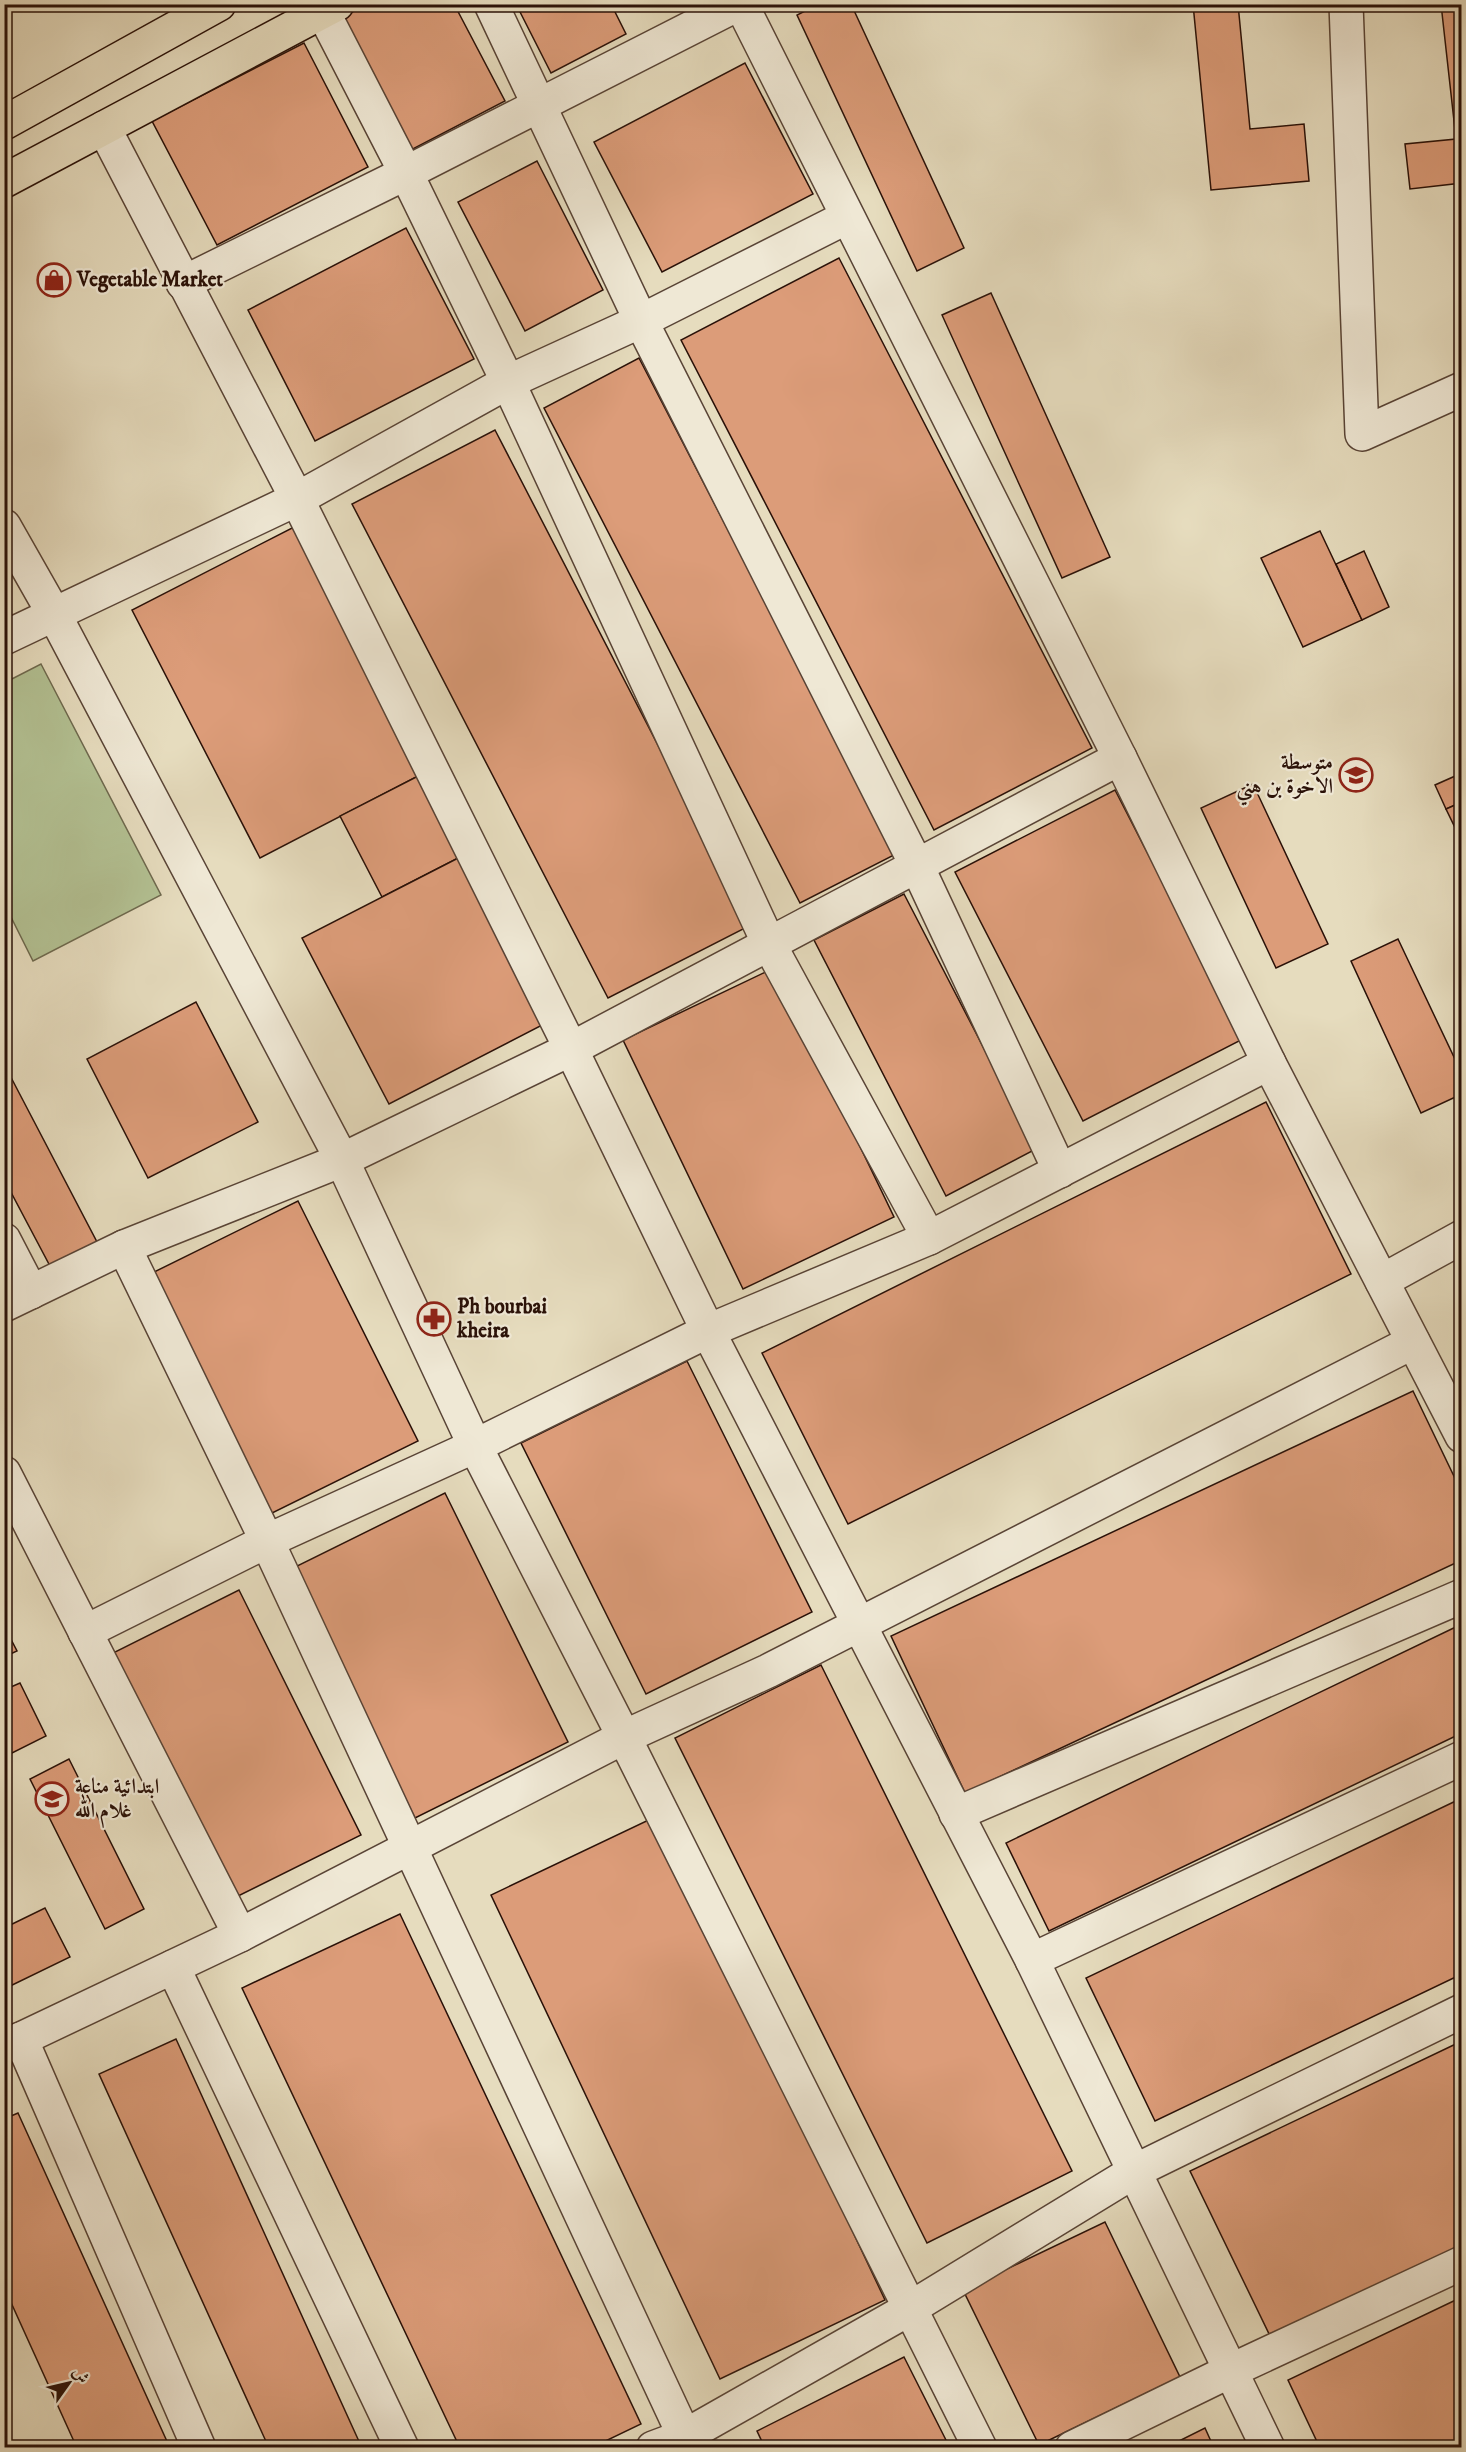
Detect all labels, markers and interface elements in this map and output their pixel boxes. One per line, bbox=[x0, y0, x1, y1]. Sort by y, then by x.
shop icon: Vegetable Market bbox=[36, 262, 72, 298]
place label: Vegetable Market bbox=[76, 267, 223, 293]
place label: متوسطة الاخوة بن هني bbox=[1237, 750, 1333, 806]
school or university icon: متوسطة الاخوة بن هني bbox=[1338, 757, 1374, 793]
place label: Ph bourbai kheira bbox=[456, 1294, 547, 1344]
pharmacy icon: Ph bourbai kheira bbox=[416, 1301, 452, 1337]
place label: ابتدائية مناعة غلام الله bbox=[75, 1774, 159, 1829]
school or university icon: ابتدائية مناعة غلام الله bbox=[34, 1781, 70, 1817]
north arrow bbox=[39, 2353, 99, 2413]
text: ش bbox=[68, 2363, 93, 2387]

